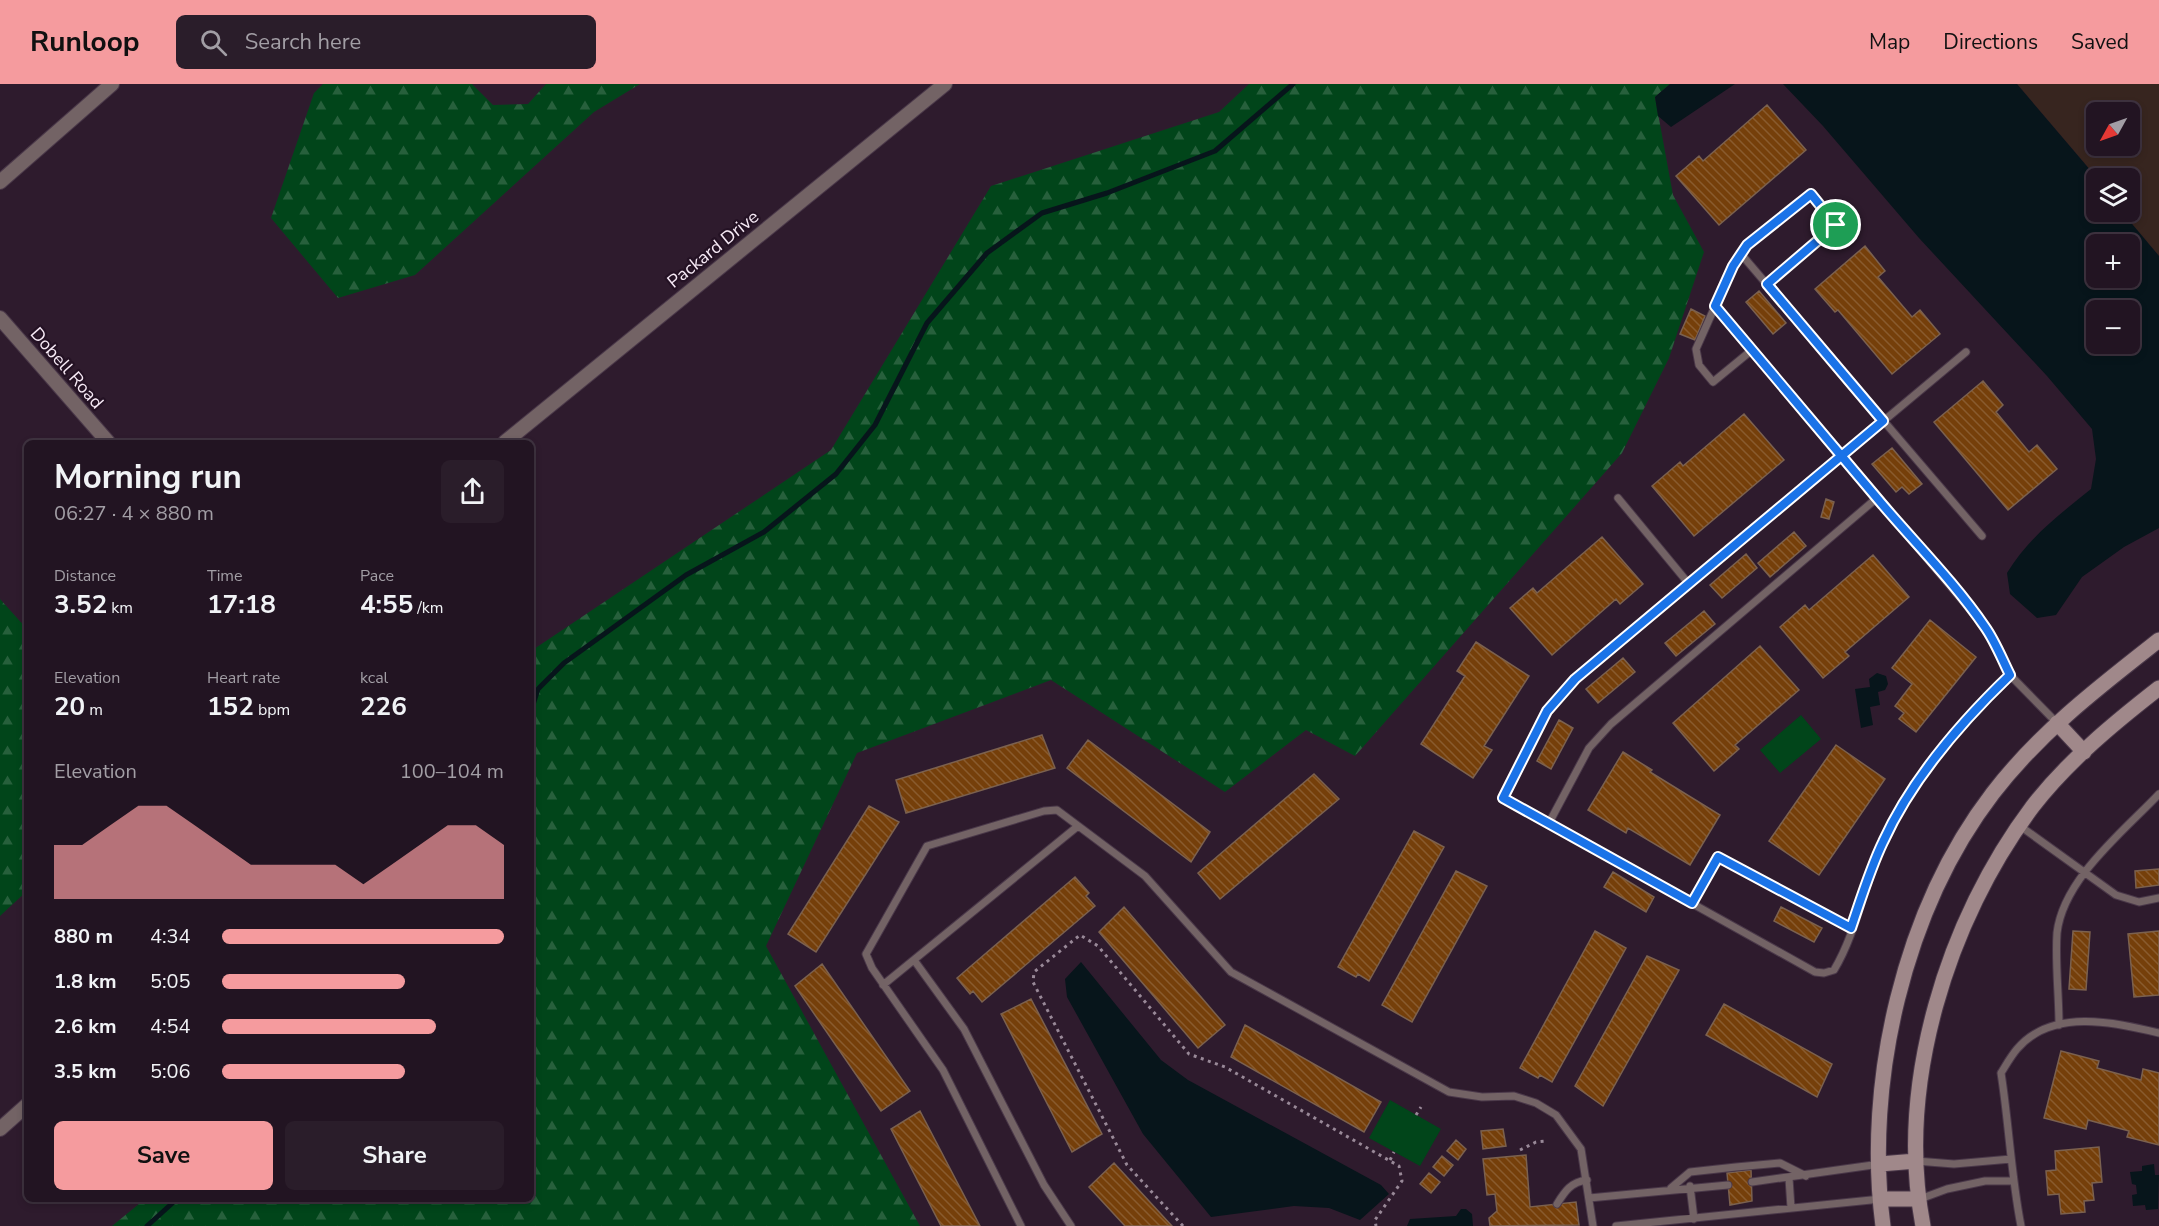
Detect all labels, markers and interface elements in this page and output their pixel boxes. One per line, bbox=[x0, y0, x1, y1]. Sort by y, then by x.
search box bbox=[176, 15, 596, 69]
text: Runloop bbox=[30, 23, 140, 61]
icon: search bbox=[197, 26, 230, 59]
text: Search here bbox=[245, 27, 361, 57]
text: Map bbox=[1869, 28, 1910, 56]
text: Directions bbox=[1943, 28, 2038, 56]
text: Saved bbox=[2071, 28, 2129, 56]
north arrow bbox=[2086, 102, 2140, 156]
map controls bbox=[2086, 102, 2140, 354]
button: layers bbox=[2086, 168, 2140, 222]
pin bbox=[1810, 199, 1861, 250]
street label: Packard Drive bbox=[662, 205, 764, 293]
icon: arrive bbox=[1819, 208, 1852, 241]
button: + bbox=[2086, 234, 2140, 288]
button: − bbox=[2086, 300, 2140, 354]
street label: Dobell Road bbox=[25, 322, 109, 414]
text: Morning run bbox=[54, 455, 242, 500]
button: share bbox=[441, 460, 504, 523]
text: 06:27 · 4 × 880 m bbox=[54, 500, 214, 527]
text: Distance bbox=[54, 565, 116, 587]
text: Time bbox=[207, 565, 243, 587]
text: Pace bbox=[360, 565, 394, 587]
text: 3.52 bbox=[54, 587, 107, 622]
text: 17:18 bbox=[207, 587, 276, 622]
text: 4:55 bbox=[360, 587, 413, 622]
text: km bbox=[107, 597, 133, 619]
text: /km bbox=[413, 597, 444, 619]
text: Elevation bbox=[54, 667, 120, 689]
text: Heart rate bbox=[207, 667, 280, 689]
text: kcal bbox=[360, 667, 388, 689]
text: 20 bbox=[54, 689, 85, 724]
text: 152 bbox=[207, 689, 254, 724]
text: 226 bbox=[360, 689, 407, 724]
text: m bbox=[85, 699, 103, 721]
text: bpm bbox=[254, 699, 290, 721]
text: Elevation bbox=[54, 758, 137, 785]
text: 100–104 m bbox=[400, 758, 504, 785]
text: 880 m bbox=[54, 923, 113, 950]
text: 4:34 bbox=[150, 923, 191, 950]
text: 1.8 km bbox=[54, 968, 117, 995]
text: 5:05 bbox=[150, 968, 191, 995]
text: 2.6 km bbox=[54, 1013, 117, 1040]
text: 4:54 bbox=[150, 1013, 191, 1040]
text: 3.5 km bbox=[54, 1058, 117, 1085]
text: 5:06 bbox=[150, 1058, 191, 1085]
button: Save bbox=[54, 1121, 273, 1190]
button: Share bbox=[285, 1121, 504, 1190]

